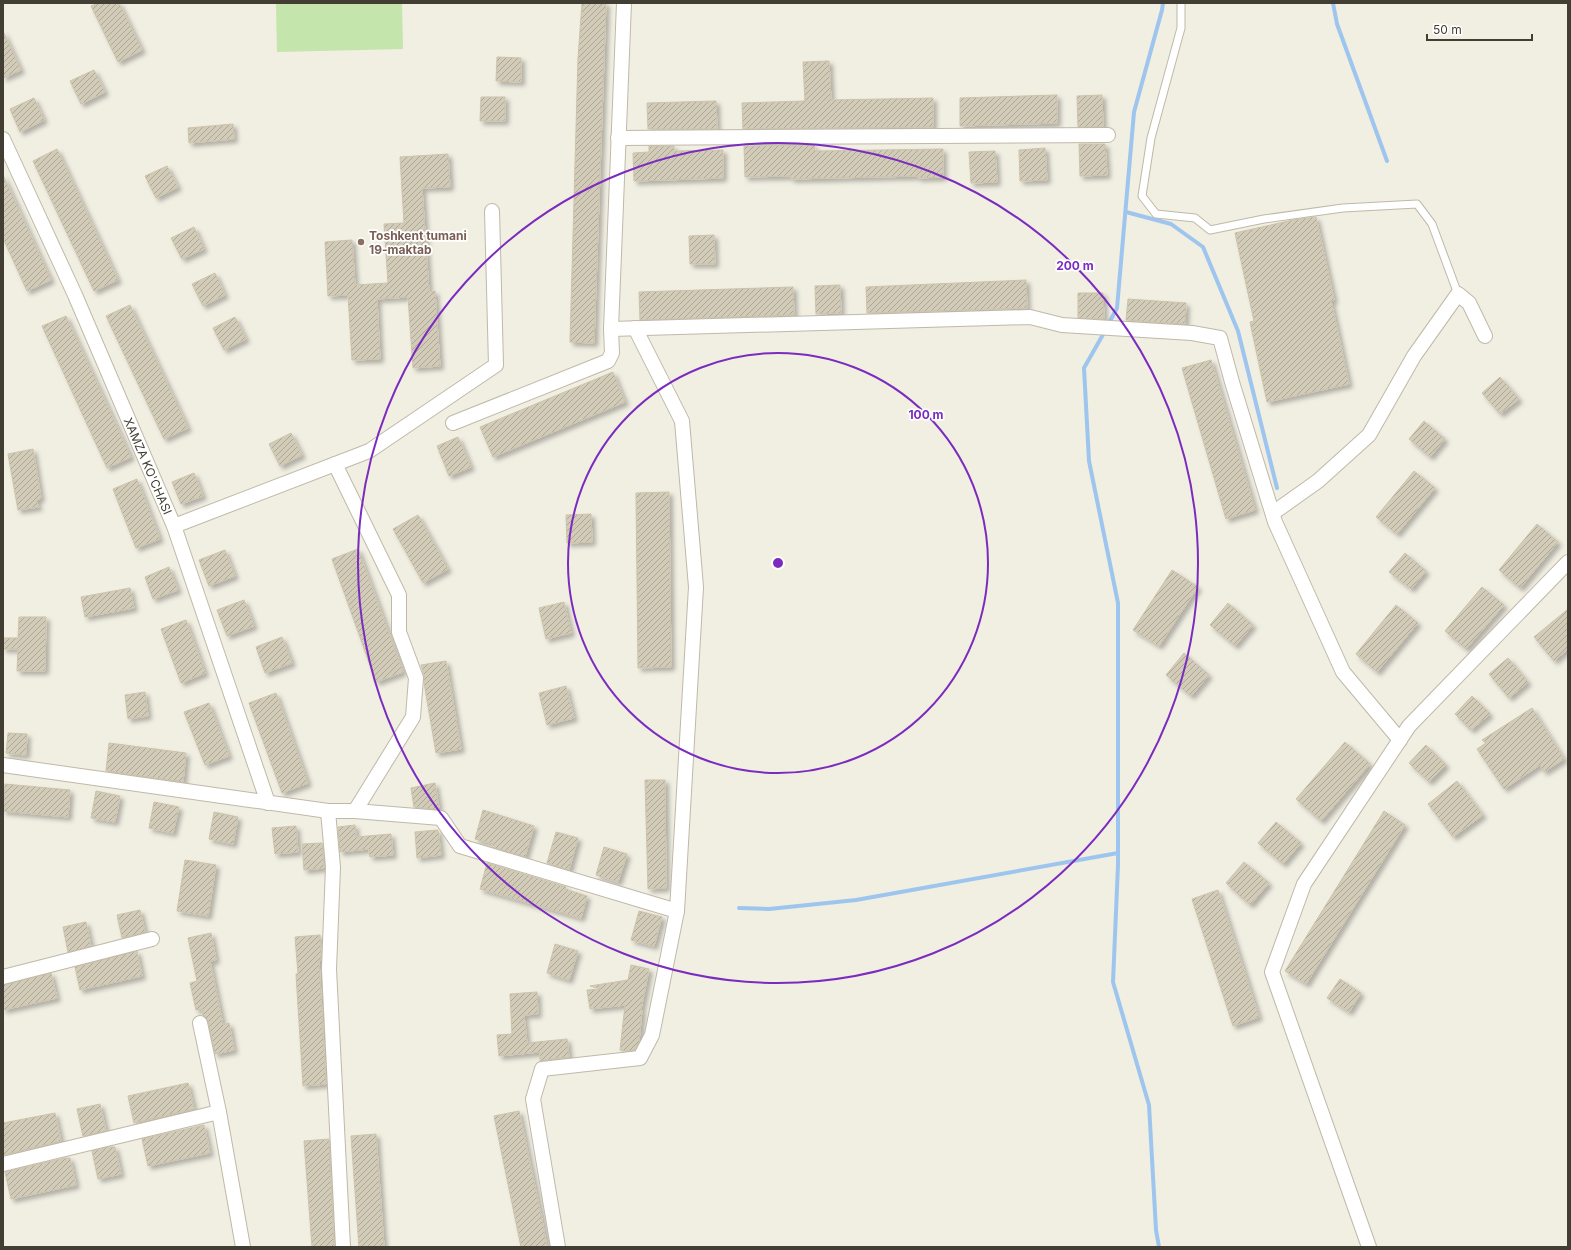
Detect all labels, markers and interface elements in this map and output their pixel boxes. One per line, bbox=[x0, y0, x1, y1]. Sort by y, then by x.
scale bar bbox=[1427, 16, 1532, 42]
text: 50 m bbox=[1433, 22, 1462, 37]
place label: Toshkent tumani 19-maktab bbox=[369, 228, 467, 257]
marker: Toshkent tumani 19-maktab bbox=[356, 237, 366, 247]
text: 200 m bbox=[1056, 258, 1094, 273]
text: 100 m bbox=[908, 407, 944, 422]
street label: XAMZA KO'CHASI bbox=[121, 415, 175, 517]
centre of rings bbox=[771, 556, 785, 570]

